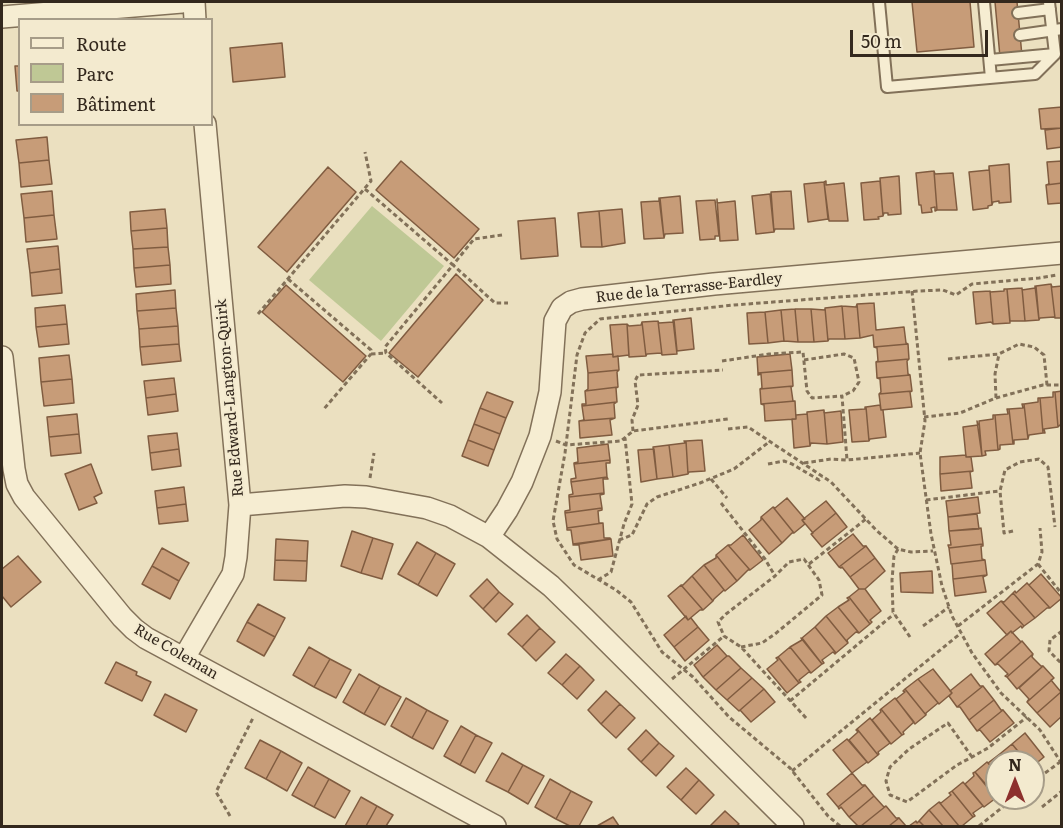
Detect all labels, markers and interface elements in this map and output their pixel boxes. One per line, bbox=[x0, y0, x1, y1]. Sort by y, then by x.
legend bbox=[18, 18, 213, 126]
scale bar bbox=[853, 18, 991, 56]
text: 50 m bbox=[861, 27, 902, 54]
text: Route bbox=[76, 30, 126, 57]
text: Parc bbox=[76, 60, 114, 87]
text: Bâtiment bbox=[76, 90, 155, 117]
street label: Rue de la Terrasse-Eardley bbox=[595, 269, 783, 307]
street label: Rue Edward-Langton-Quirk bbox=[212, 298, 248, 498]
street label: Rue Coleman bbox=[131, 621, 221, 683]
north arrow bbox=[985, 750, 1045, 810]
text: N bbox=[1008, 752, 1022, 776]

